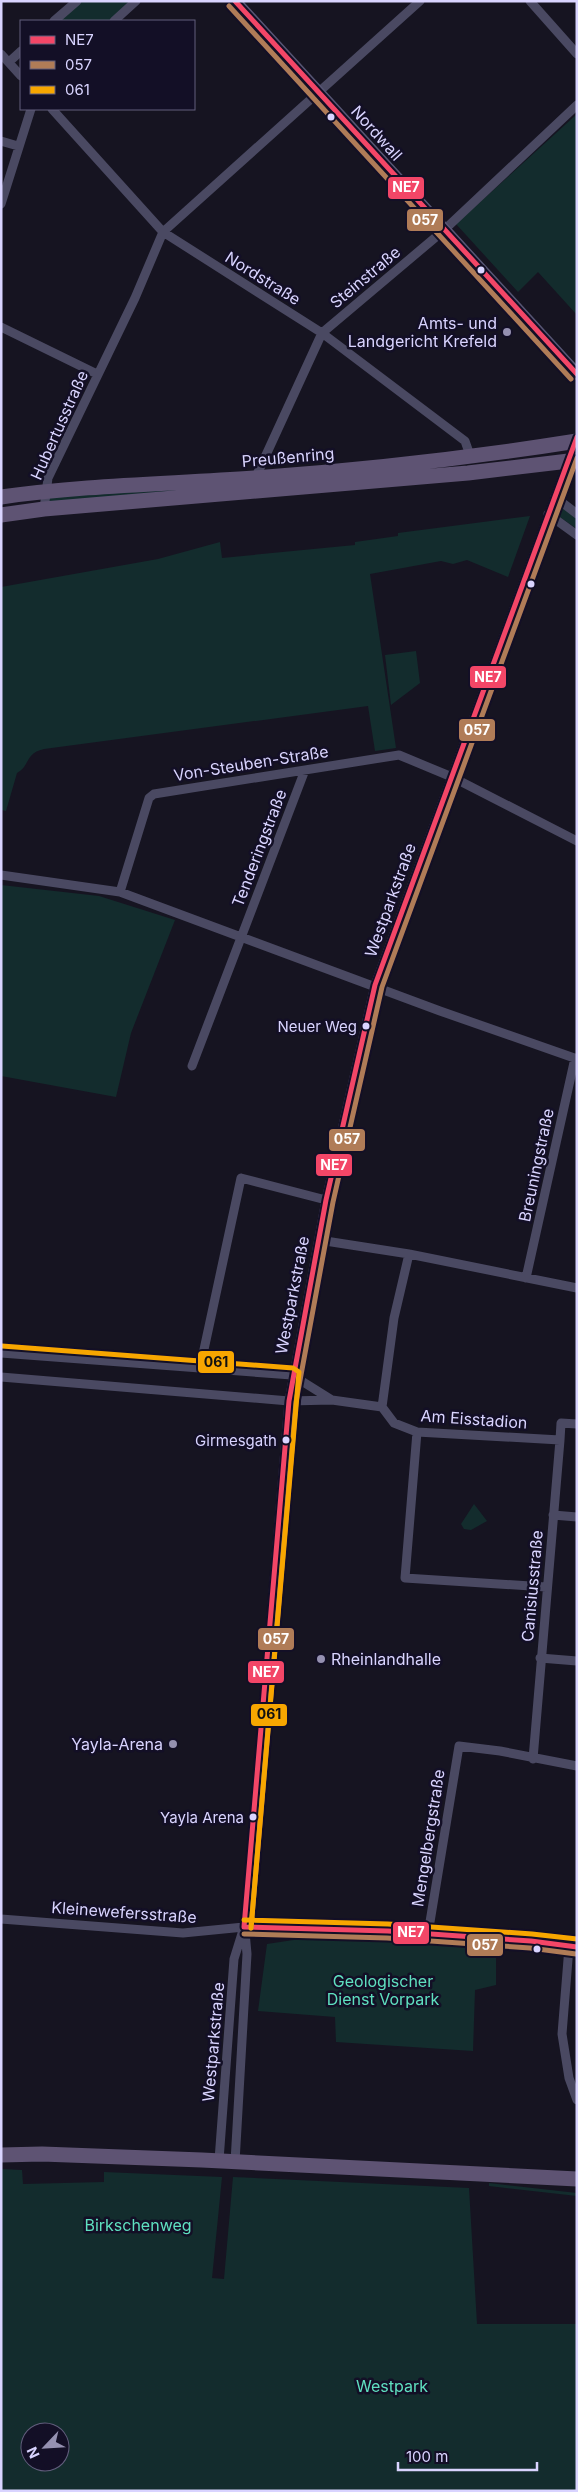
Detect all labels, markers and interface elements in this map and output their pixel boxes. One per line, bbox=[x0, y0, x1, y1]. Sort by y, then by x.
legend bbox=[20, 20, 195, 110]
text: NE7 bbox=[65, 30, 94, 49]
text: 057 bbox=[65, 55, 92, 74]
text: 061 bbox=[65, 80, 90, 99]
street label: Nordwall bbox=[347, 101, 407, 165]
unlabelled marker bbox=[326, 112, 336, 122]
line badge: NE7 bbox=[387, 176, 425, 200]
text: NE7 bbox=[392, 178, 420, 195]
line badge: 057 bbox=[406, 208, 444, 232]
text: 057 bbox=[412, 211, 438, 228]
street label: Steinstraße bbox=[326, 242, 404, 312]
street label: Nordstraße bbox=[222, 247, 304, 309]
unlabelled marker bbox=[476, 265, 486, 275]
place label: Amts- und Landgericht Krefeld bbox=[348, 313, 497, 351]
marker: Amts- und Landgericht Krefeld bbox=[501, 326, 513, 338]
street label: Hubertusstraße bbox=[26, 367, 92, 483]
street label: Preußenring bbox=[241, 443, 335, 471]
unlabelled marker bbox=[526, 579, 536, 589]
line badge: NE7 bbox=[469, 665, 507, 689]
text: NE7 bbox=[474, 668, 502, 685]
line badge: 057 bbox=[458, 718, 496, 742]
text: 057 bbox=[464, 721, 490, 738]
street label: Von-Steuben-Straße bbox=[172, 741, 330, 785]
street label: Tenderingstraße bbox=[227, 786, 291, 910]
street label: Westparkstraße bbox=[360, 840, 420, 960]
place label: Neuer Weg bbox=[278, 1017, 357, 1036]
marker: Neuer Weg bbox=[361, 1021, 371, 1031]
street label: Breuningstraße bbox=[514, 1106, 558, 1224]
line badge: 057 bbox=[328, 1128, 366, 1152]
text: 057 bbox=[334, 1130, 360, 1147]
line badge: NE7 bbox=[315, 1153, 353, 1177]
text: NE7 bbox=[320, 1156, 348, 1173]
street label: Westparkstraße bbox=[271, 1234, 313, 1356]
line badge: 061 bbox=[197, 1350, 235, 1374]
text: 061 bbox=[204, 1353, 228, 1370]
street label: Am Eisstadion bbox=[420, 1405, 528, 1433]
place label: Girmesgath bbox=[195, 1431, 277, 1450]
marker: Girmesgath bbox=[281, 1435, 291, 1445]
street label: Canisiusstraße bbox=[517, 1529, 547, 1643]
line badge: 057 bbox=[257, 1627, 295, 1651]
text: 057 bbox=[263, 1630, 289, 1647]
place label: Rheinlandhalle bbox=[331, 1649, 441, 1669]
marker: Rheinlandhalle bbox=[315, 1653, 327, 1665]
line badge: NE7 bbox=[247, 1660, 285, 1684]
text: NE7 bbox=[252, 1663, 280, 1680]
line badge: 061 bbox=[250, 1703, 288, 1727]
text: 061 bbox=[257, 1705, 281, 1722]
place label: Yayla-Arena bbox=[71, 1734, 163, 1754]
marker: Yayla-Arena bbox=[167, 1738, 179, 1750]
street label: Mengelbergstraße bbox=[407, 1768, 449, 1908]
place label: Yayla Arena bbox=[160, 1808, 244, 1827]
marker: Yayla Arena bbox=[248, 1812, 258, 1822]
street label: Kleinewefersstraße bbox=[51, 1897, 197, 1927]
line badge: NE7 bbox=[392, 1921, 430, 1945]
text: NE7 bbox=[397, 1923, 425, 1940]
line badge: 057 bbox=[466, 1933, 504, 1957]
text: 057 bbox=[472, 1936, 498, 1953]
unlabelled marker bbox=[532, 1944, 542, 1954]
park label: Geologischer Dienst Vorpark bbox=[327, 1971, 439, 2009]
street label: Westparkstraße bbox=[198, 1981, 228, 2103]
park label: Birkschenweg bbox=[84, 2215, 192, 2235]
park label: Westpark bbox=[356, 2376, 428, 2396]
north arrow bbox=[20, 2422, 70, 2472]
scale bar bbox=[398, 2440, 537, 2472]
text: N bbox=[23, 2444, 43, 2461]
text: 100 m bbox=[406, 2447, 448, 2466]

